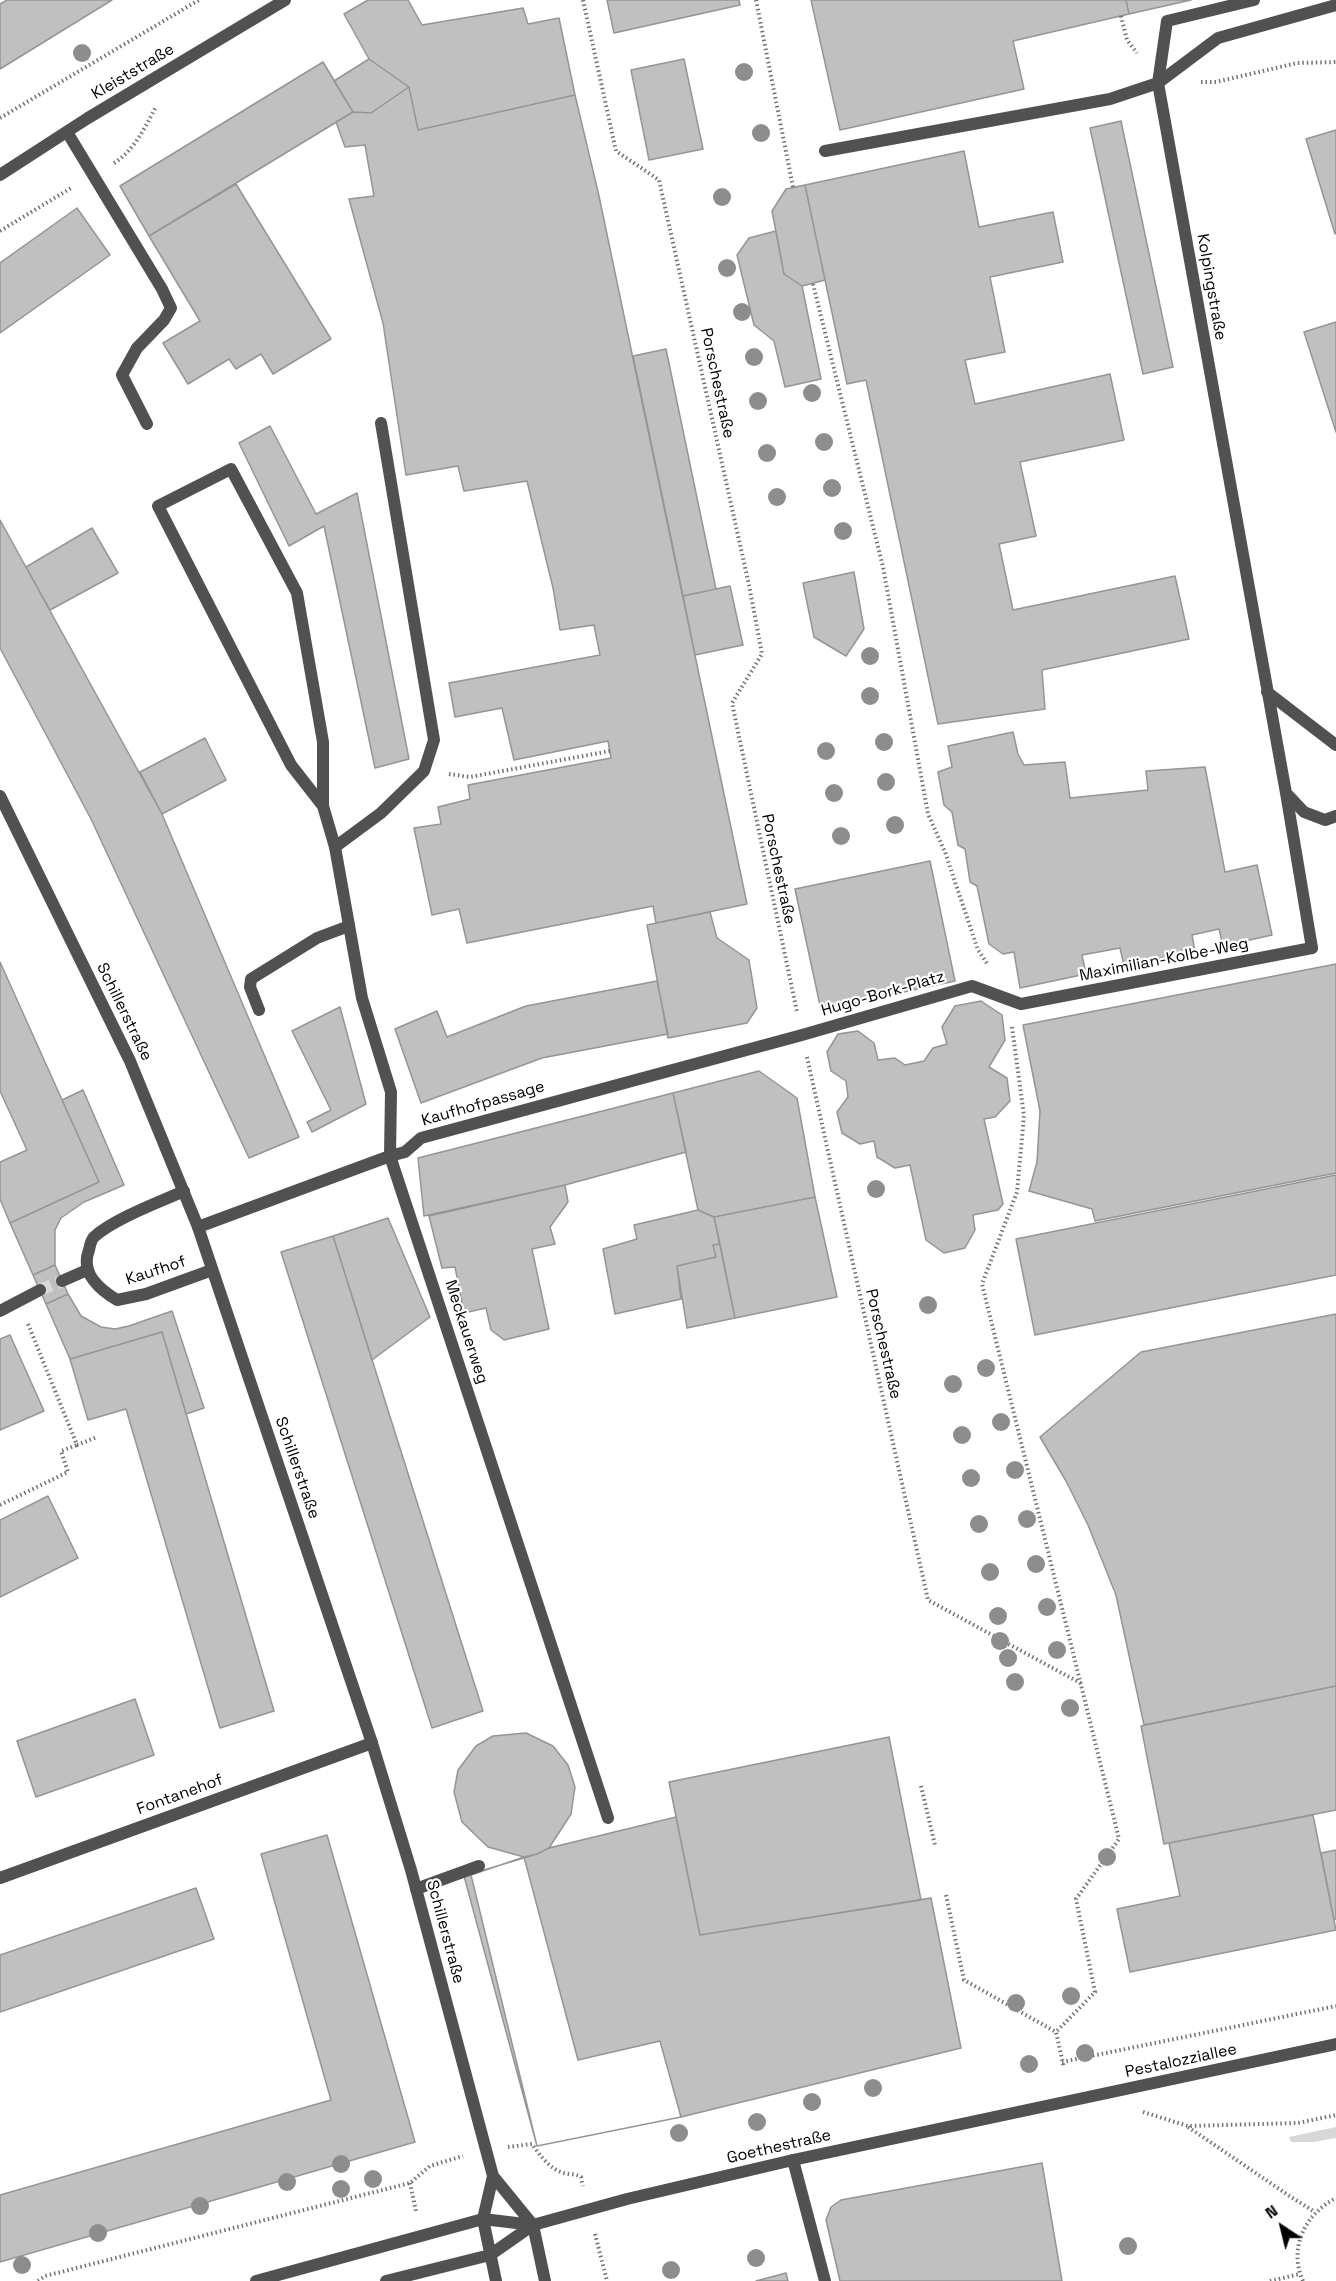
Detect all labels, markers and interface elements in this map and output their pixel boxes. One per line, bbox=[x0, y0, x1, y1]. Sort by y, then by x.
street label: Kleiststraße bbox=[88, 40, 178, 104]
street label: Kolpingstraße bbox=[1192, 232, 1230, 342]
street label: Porschestraße bbox=[696, 326, 738, 440]
street label: Porschestraße bbox=[757, 812, 799, 926]
street label: Maximilian-Kolbe-Weg bbox=[1078, 934, 1250, 986]
street label: Schillerstraße bbox=[92, 960, 156, 1064]
street label: Hugo-Bork-Platz bbox=[819, 967, 947, 1021]
street label: Kaufhofpassage bbox=[419, 1077, 547, 1131]
street label: Kaufhof bbox=[124, 1252, 188, 1290]
street label: Meckauerweg bbox=[440, 1278, 492, 1386]
street label: Porschestraße bbox=[861, 1287, 905, 1401]
street label: Schillerstraße bbox=[271, 1415, 323, 1521]
street label: Fontanehof bbox=[134, 1771, 226, 1819]
street label: Schillerstraße bbox=[422, 1878, 468, 1986]
street label: Pestalozziallee bbox=[1123, 2040, 1239, 2082]
street label: Goethestraße bbox=[725, 2126, 833, 2168]
north arrow bbox=[1252, 2197, 1312, 2257]
text: N bbox=[1261, 2200, 1282, 2224]

